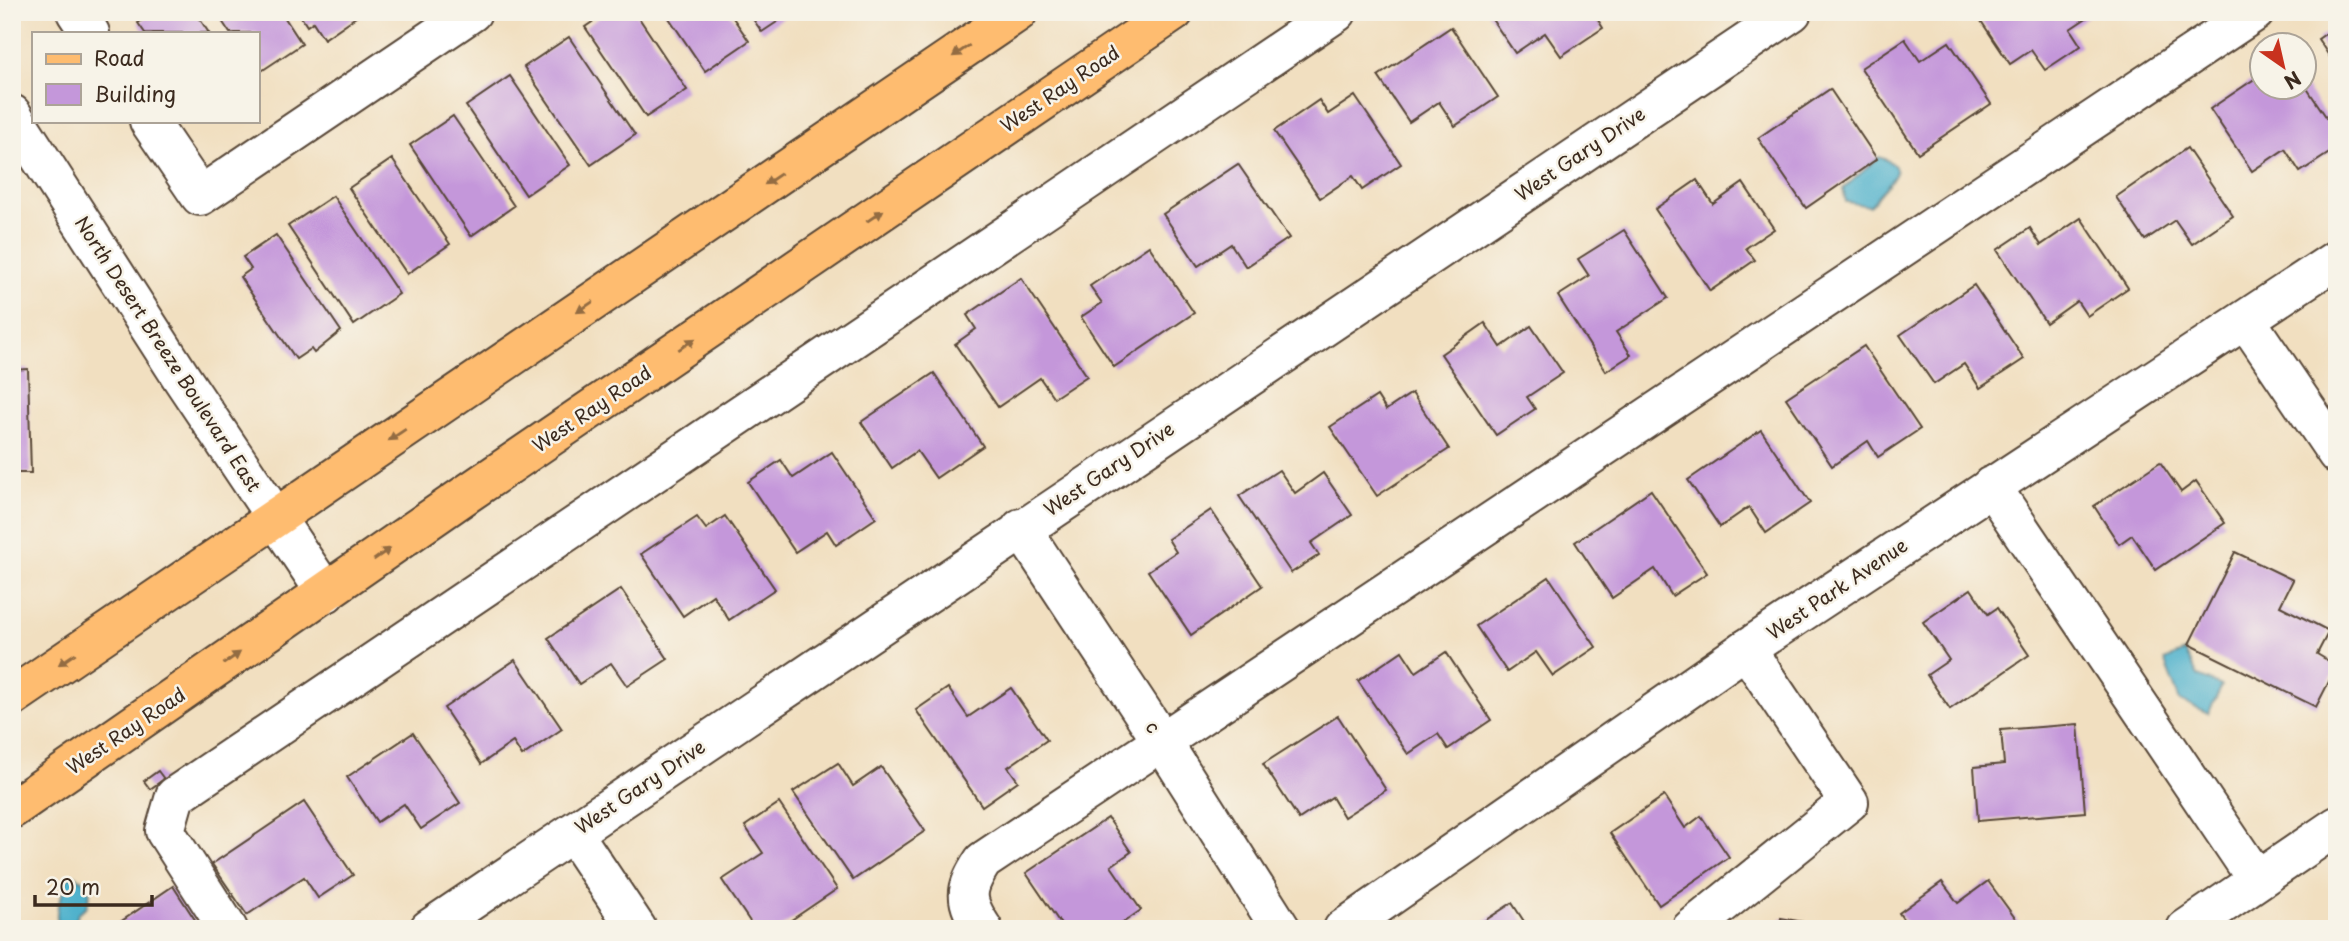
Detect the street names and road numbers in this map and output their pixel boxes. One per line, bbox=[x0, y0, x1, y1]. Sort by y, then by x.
street label: West Ray Road bbox=[994, 38, 1125, 138]
street label: West Gary Drive bbox=[1509, 99, 1650, 207]
street label: North Desert Breeze Boulevard East bbox=[69, 210, 269, 497]
street label: West Ray Road bbox=[526, 358, 657, 458]
street label: West Gary Drive bbox=[1038, 414, 1179, 522]
street label: West Park Avenue bbox=[1760, 531, 1913, 646]
street label: West Ray Road bbox=[60, 680, 191, 780]
street label: c bbox=[1139, 714, 1168, 738]
street label: West Gary Drive bbox=[569, 732, 710, 840]

